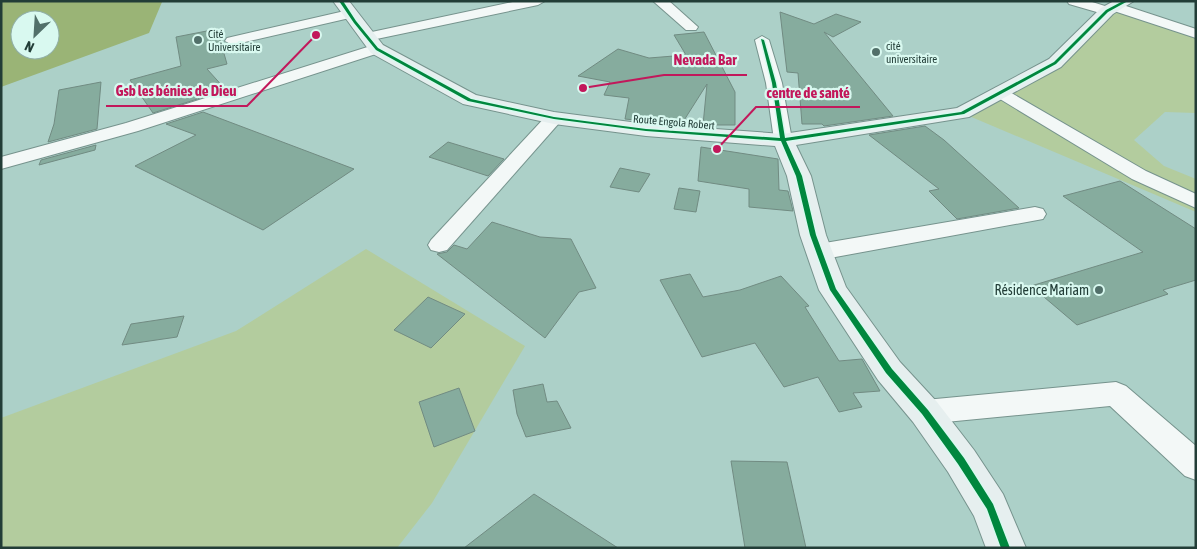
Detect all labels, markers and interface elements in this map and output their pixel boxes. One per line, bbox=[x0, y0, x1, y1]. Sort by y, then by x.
north arrow bbox=[10, 10, 60, 60]
place label: Cité Universitaire bbox=[208, 28, 260, 53]
marker: Cité Universitaire bbox=[192, 34, 204, 46]
text: N bbox=[22, 38, 37, 56]
place label: cité universitaire bbox=[886, 40, 937, 65]
callout: Nevada Bar bbox=[664, 45, 747, 75]
marker: cité universitaire bbox=[870, 46, 882, 58]
text: Nevada Bar bbox=[673, 51, 737, 68]
callout: Gsb les bénies de Dieu bbox=[106, 76, 247, 106]
callout: centre de santé bbox=[756, 77, 860, 107]
text: Gsb les bénies de Dieu bbox=[115, 82, 237, 99]
text: centre de santé bbox=[766, 84, 850, 101]
street label: Route Engola Robert bbox=[633, 112, 715, 132]
place label: Résidence Mariam bbox=[994, 282, 1089, 298]
marker: Résidence Mariam bbox=[1093, 284, 1105, 296]

